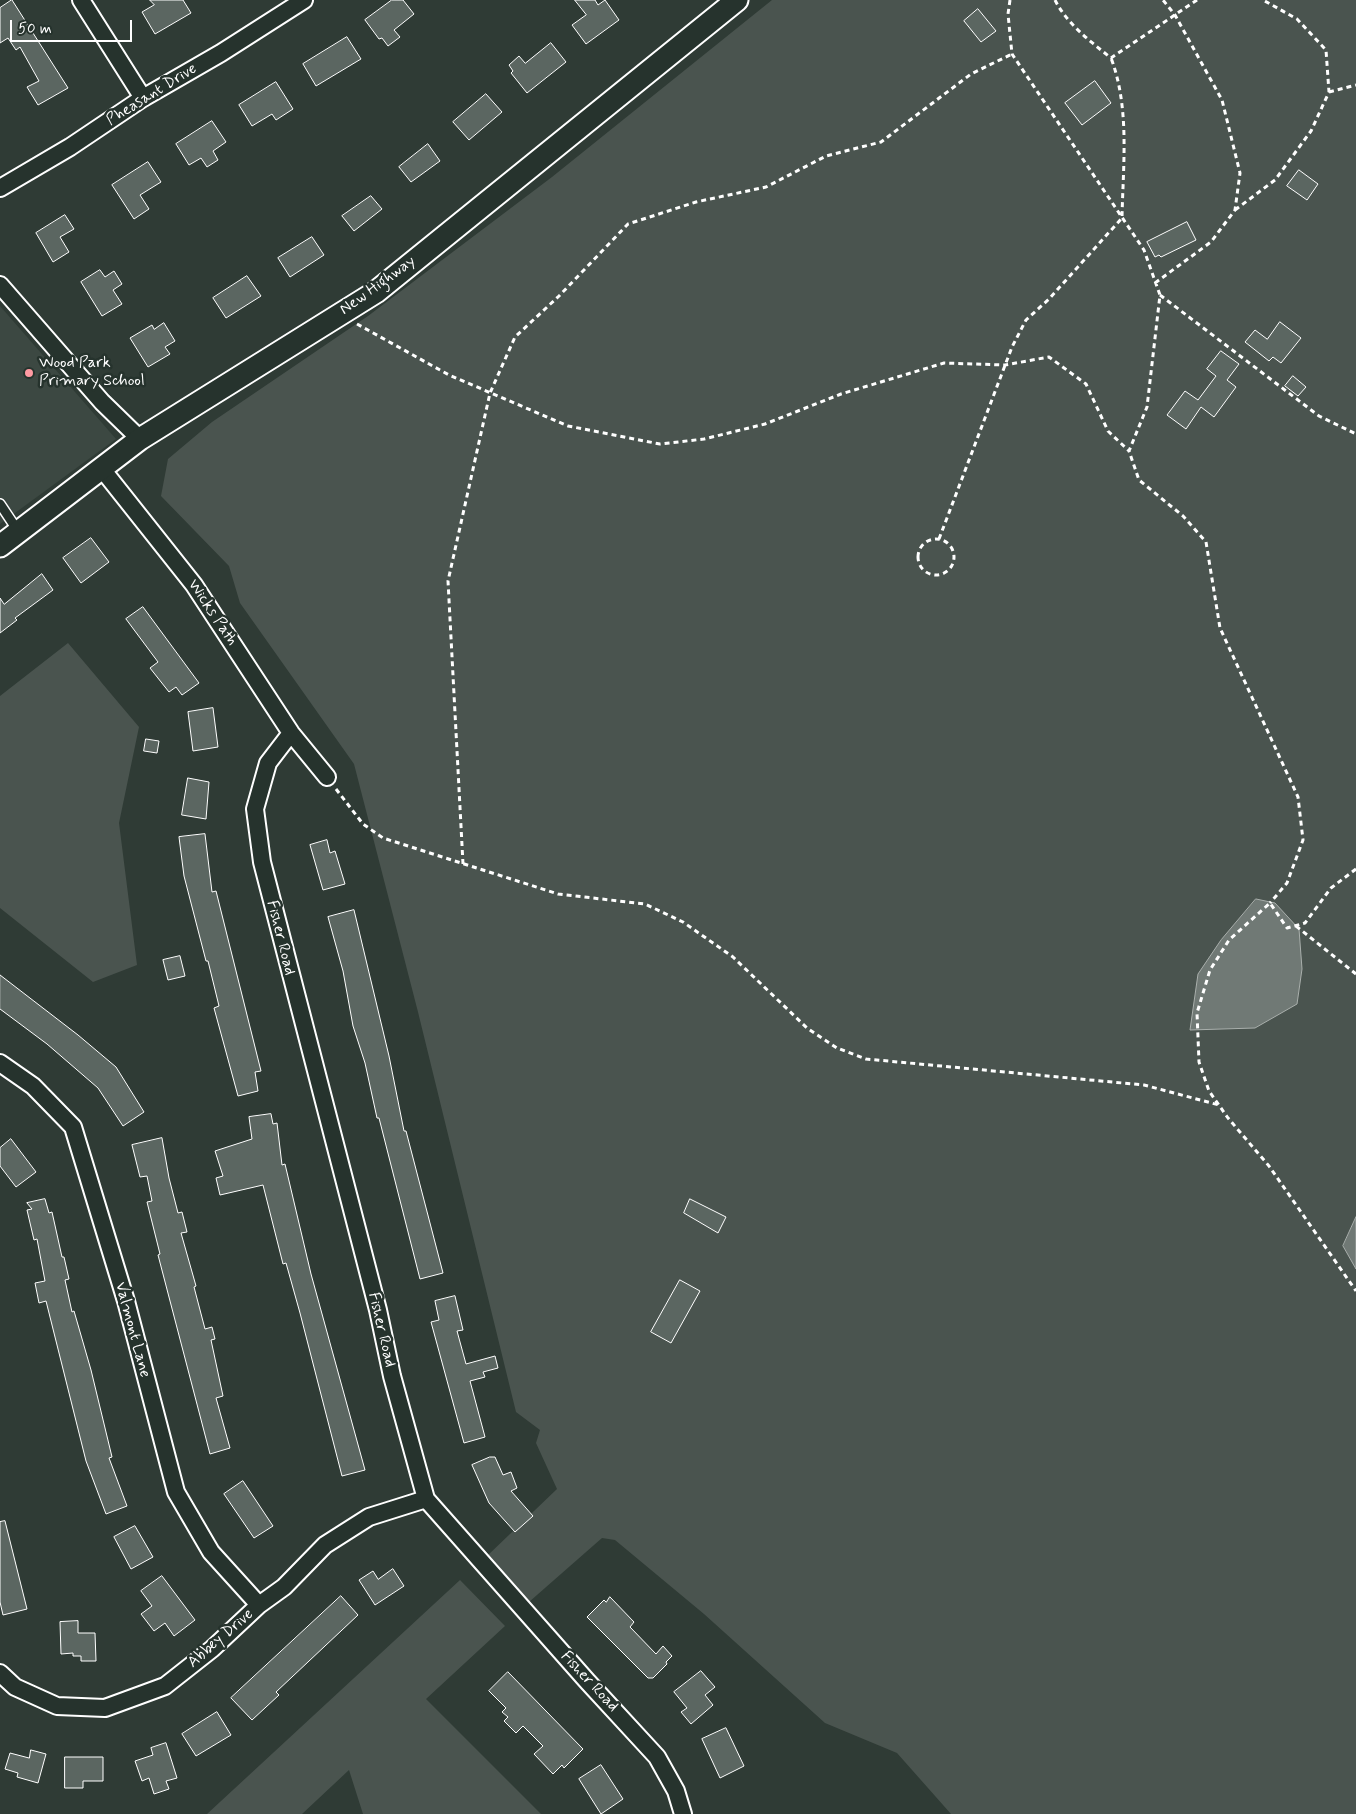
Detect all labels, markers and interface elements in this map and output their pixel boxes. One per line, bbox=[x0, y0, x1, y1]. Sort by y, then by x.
scale bar bbox=[12, 10, 135, 42]
text: 50 m bbox=[18, 19, 52, 39]
street label: Pheasant Drive bbox=[103, 60, 201, 130]
street label: New Highway bbox=[336, 252, 420, 320]
place label: Wood Park Primary School bbox=[39, 354, 145, 392]
marker: Wood Park Primary School bbox=[23, 367, 35, 379]
street label: Wicks Path bbox=[183, 576, 241, 650]
street label: Fisher Road bbox=[261, 899, 299, 977]
street label: Valmont Lane bbox=[110, 1280, 154, 1380]
street label: Fisher Road bbox=[363, 1291, 399, 1369]
street label: Abbey Drive bbox=[184, 1605, 258, 1673]
street label: Fisher Road bbox=[556, 1648, 622, 1716]

